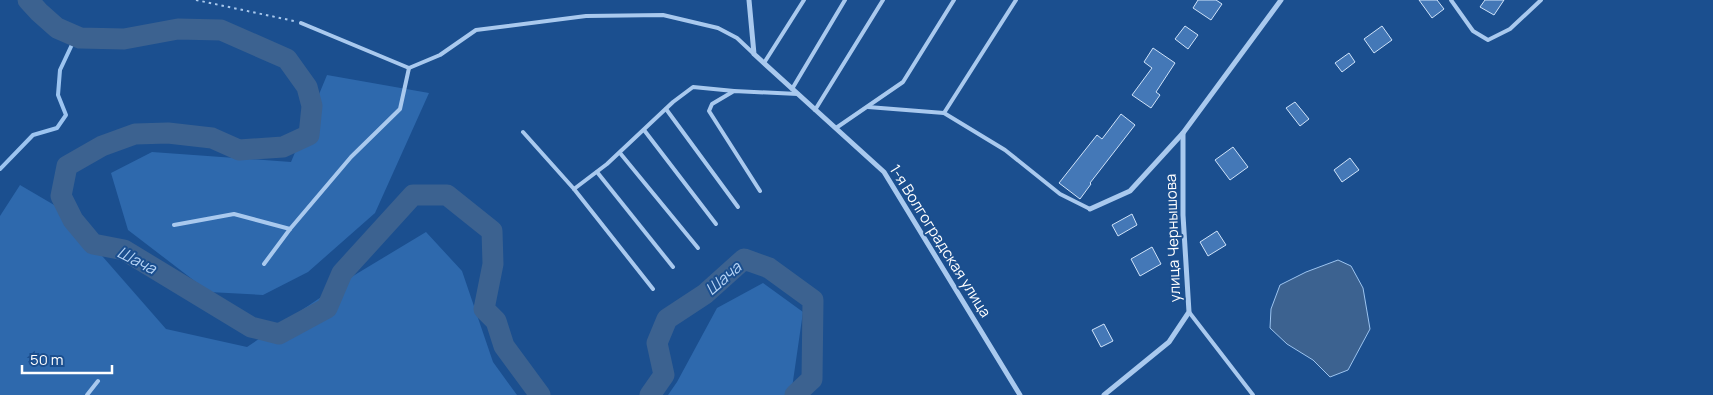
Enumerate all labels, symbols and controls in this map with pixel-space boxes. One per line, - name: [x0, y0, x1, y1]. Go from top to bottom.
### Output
- street label: 1-я Волгоградская улица: [885, 160, 996, 321]
- street label: улица Чернышова: [1160, 174, 1185, 302]
- water label: Шача: [114, 241, 161, 280]
- water label: Шача: [700, 256, 747, 300]
- scale bar: [22, 342, 112, 374]
- text: 50 m: [30, 349, 64, 370]

